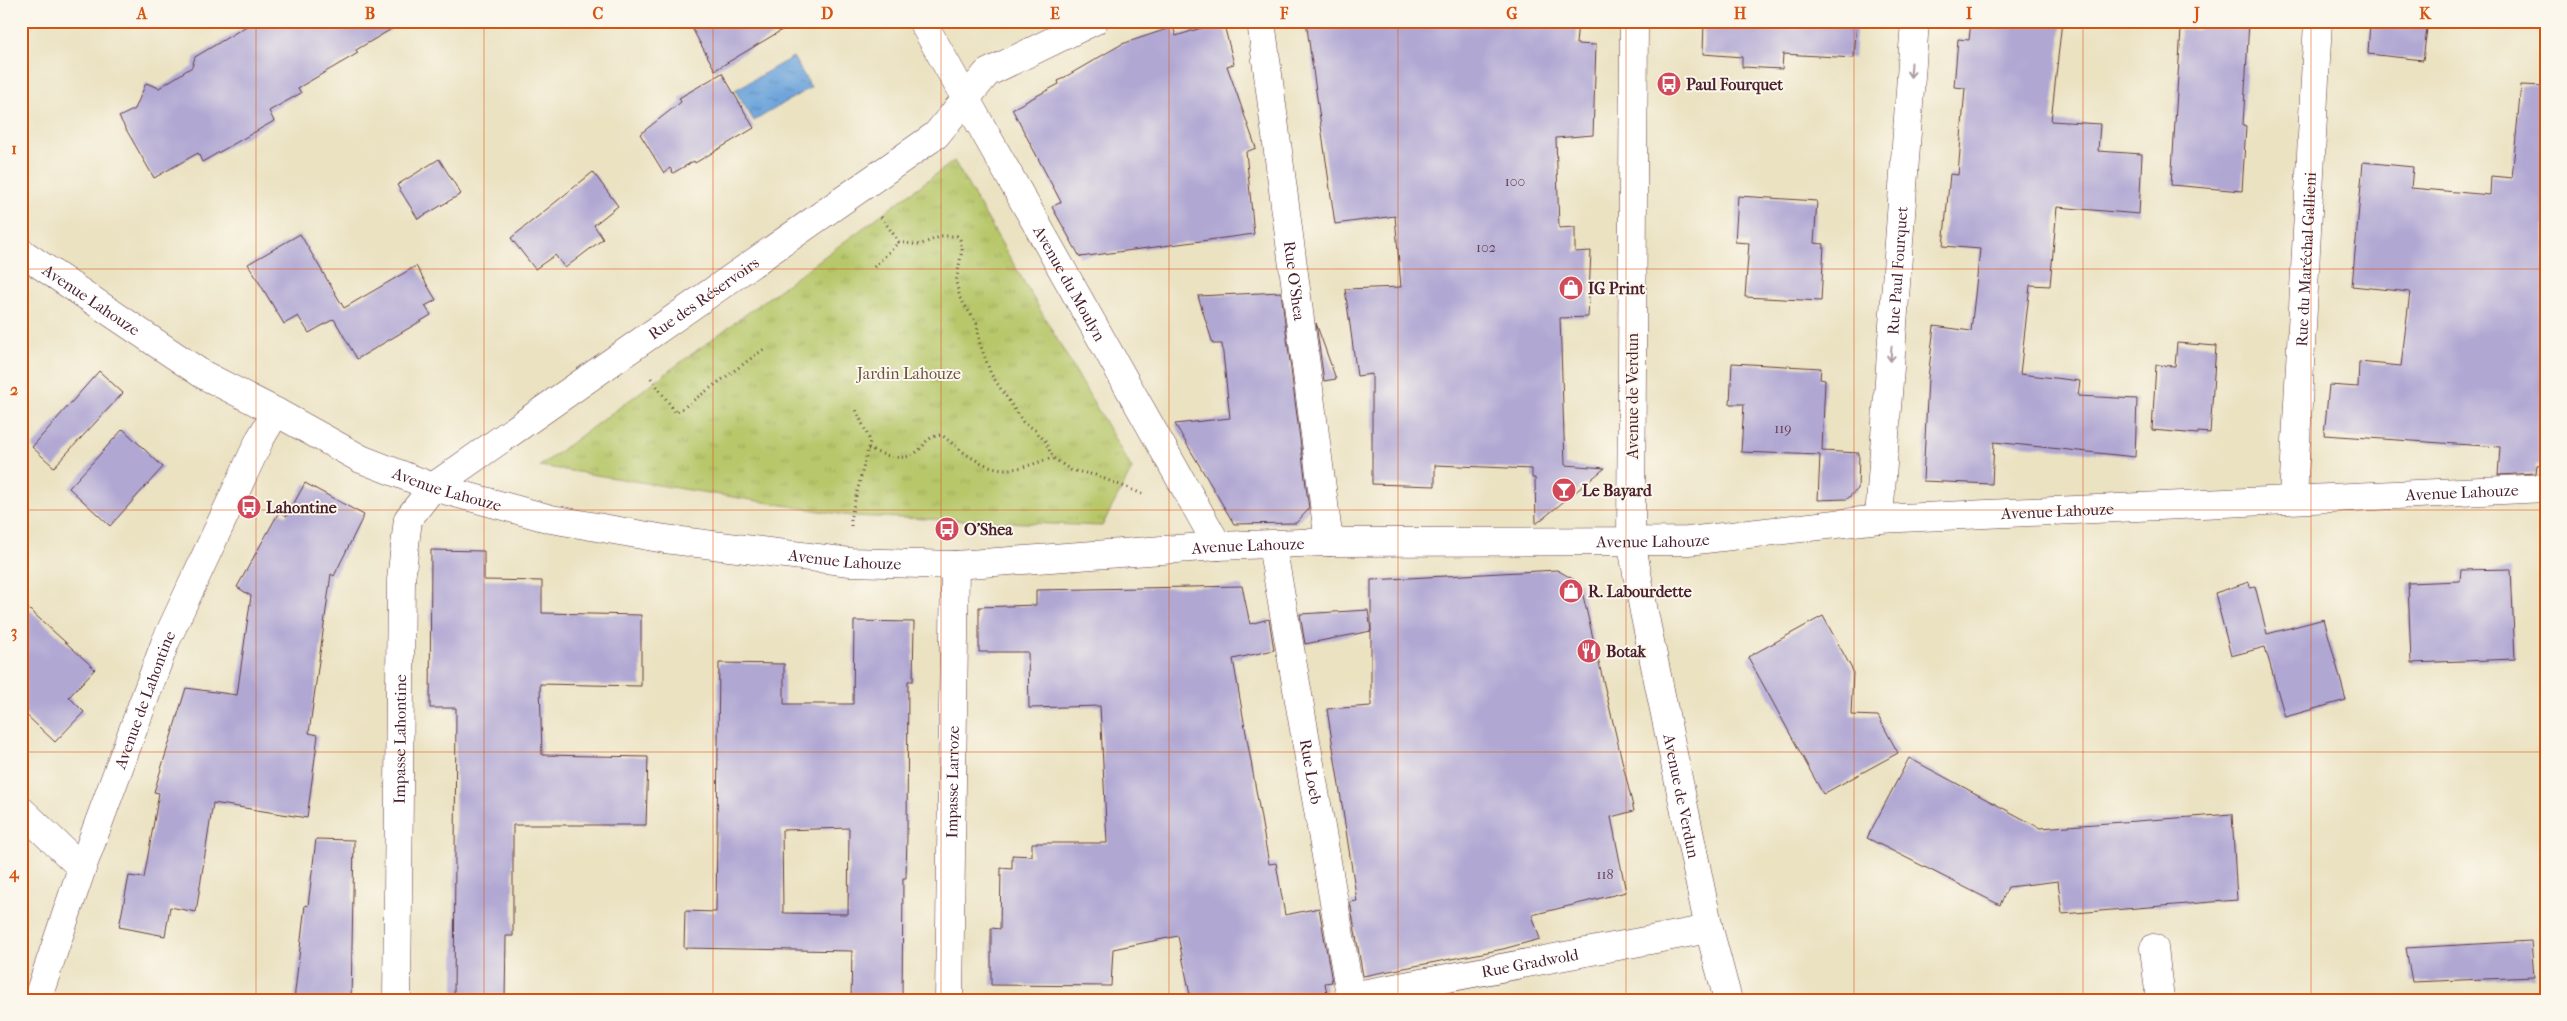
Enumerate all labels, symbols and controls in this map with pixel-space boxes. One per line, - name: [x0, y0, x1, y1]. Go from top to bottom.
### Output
- text: A: [136, 4, 148, 23]
- text: B: [365, 4, 375, 23]
- text: C: [593, 4, 604, 23]
- text: D: [821, 4, 833, 23]
- text: E: [1050, 4, 1060, 23]
- text: F: [1279, 4, 1289, 23]
- text: G: [1506, 4, 1518, 23]
- text: H: [1734, 4, 1747, 23]
- text: I: [1966, 4, 1973, 23]
- text: J: [2192, 4, 2200, 24]
- text: K: [2419, 4, 2432, 23]
- one-way arrow: [1907, 62, 1916, 78]
- bus stop icon: Paul Fourquet: [1656, 71, 1682, 97]
- place label: Paul Fourquet: [1686, 75, 1783, 95]
- text: 1: [11, 139, 17, 158]
- street label: Rue du Maréchal Gallieni: [2292, 171, 2320, 347]
- house number: 100: [1505, 173, 1525, 190]
- street label: Rue Paul Fourquet: [1883, 206, 1912, 336]
- street label: Avenue du Moulyn: [1029, 221, 1110, 345]
- house number: 102: [1476, 239, 1496, 256]
- street label: Rue O'Shea: [1280, 240, 1309, 322]
- street label: Rue des Réservoirs: [645, 253, 763, 344]
- street label: Avenue Lahouze: [38, 260, 144, 339]
- shop icon: IG Print: [1558, 275, 1584, 301]
- place label: IG Print: [1588, 279, 1645, 298]
- street label: Avenue de Verdun: [1623, 332, 1642, 460]
- one-way arrow: [1886, 346, 1895, 362]
- park label: Jardin Lahouze: [855, 364, 961, 383]
- text: 2: [10, 380, 18, 399]
- house number: 119: [1774, 420, 1792, 437]
- street label: Avenue Lahouze: [389, 463, 504, 515]
- bar icon: Le Bayard: [1551, 477, 1577, 503]
- street label: Avenue Lahouze: [2404, 480, 2519, 505]
- place label: Le Bayard: [1582, 481, 1653, 501]
- bus stop icon: Lahontine: [236, 494, 262, 520]
- place label: Lahontine: [266, 498, 337, 517]
- street label: Avenue Lahouze: [2000, 499, 2115, 523]
- bus stop icon: O'Shea: [934, 516, 960, 542]
- place label: O'Shea: [964, 520, 1013, 539]
- street label: Avenue Lahouze: [1595, 530, 1711, 551]
- street label: Avenue Lahouze: [1190, 534, 1305, 558]
- street label: Avenue Lahouze: [786, 545, 902, 573]
- shop icon: R. Labourdette: [1558, 578, 1584, 604]
- place label: R. Labourdette: [1588, 582, 1692, 601]
- text: 3: [11, 622, 17, 642]
- street label: Avenue de Lahontine: [110, 628, 179, 772]
- restaurant icon: Botak: [1576, 638, 1602, 664]
- place label: Botak: [1606, 642, 1647, 661]
- street label: Impasse Lahontine: [390, 674, 410, 804]
- street label: Impasse Larroze: [942, 726, 963, 838]
- street label: Avenue de Verdun: [1659, 731, 1703, 861]
- street label: Rue Loeb: [1296, 738, 1326, 806]
- text: 4: [8, 863, 20, 883]
- house number: 118: [1596, 866, 1614, 883]
- street label: Rue Gradwold: [1480, 945, 1580, 981]

